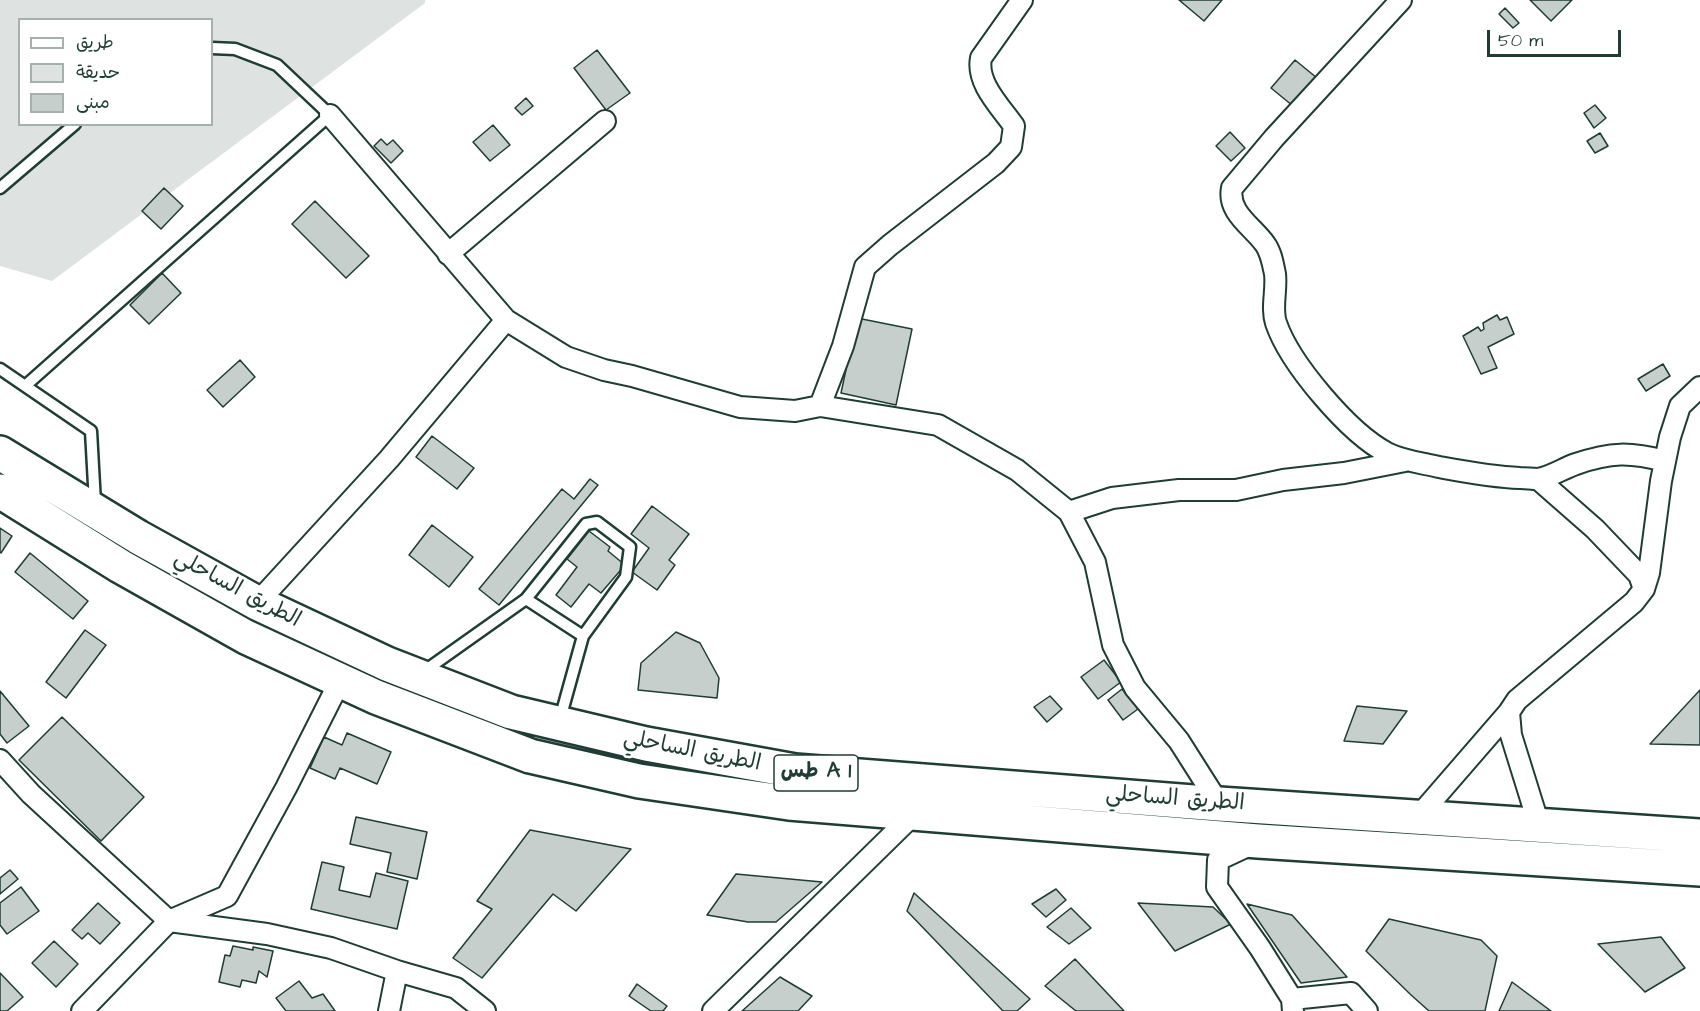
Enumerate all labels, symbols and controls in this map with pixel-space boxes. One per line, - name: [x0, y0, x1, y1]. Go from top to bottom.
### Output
- legend: [18, 18, 213, 126]
- scale bar: [1490, 18, 1624, 56]
- text: 50 m: [1498, 28, 1543, 53]
- text: طريق: [76, 30, 114, 55]
- text: حديقة: [76, 60, 120, 85]
- text: مبنى: [76, 90, 110, 115]
- street label: الطريق الساحلي: [169, 546, 305, 634]
- street label: الطريق الساحلي: [621, 726, 763, 778]
- road number: طس A 1: [774, 755, 858, 791]
- street label: الطريق الساحلي: [1105, 782, 1245, 818]

